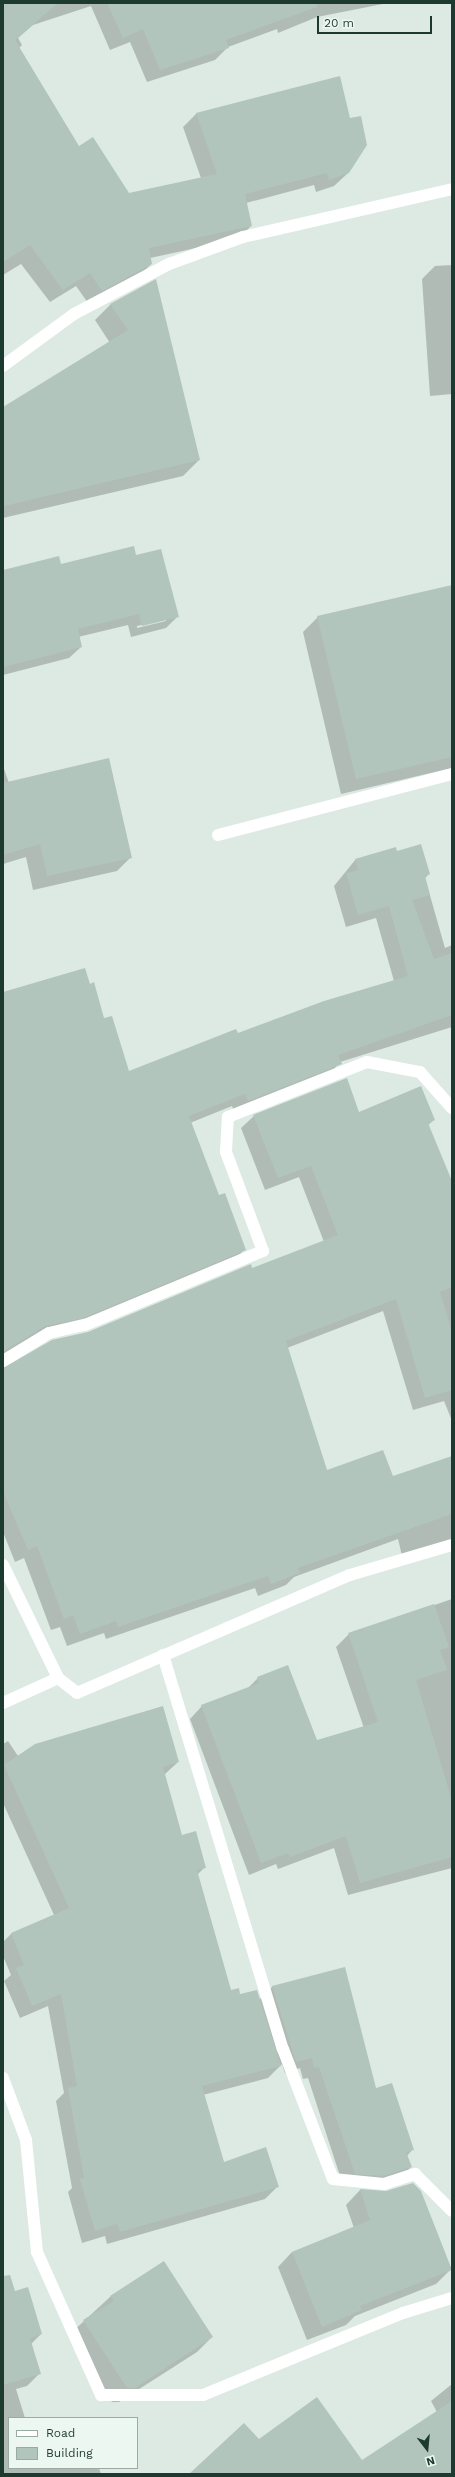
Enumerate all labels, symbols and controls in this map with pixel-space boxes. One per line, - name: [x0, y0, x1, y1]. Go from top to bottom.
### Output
- scale bar: [319, 8, 434, 34]
- text: 20 m: [324, 16, 354, 30]
- legend: [8, 2417, 138, 2469]
- text: Road: [46, 2426, 75, 2440]
- north arrow: [407, 2429, 447, 2469]
- text: Building: [46, 2446, 93, 2460]
- text: N: [425, 2454, 436, 2468]

